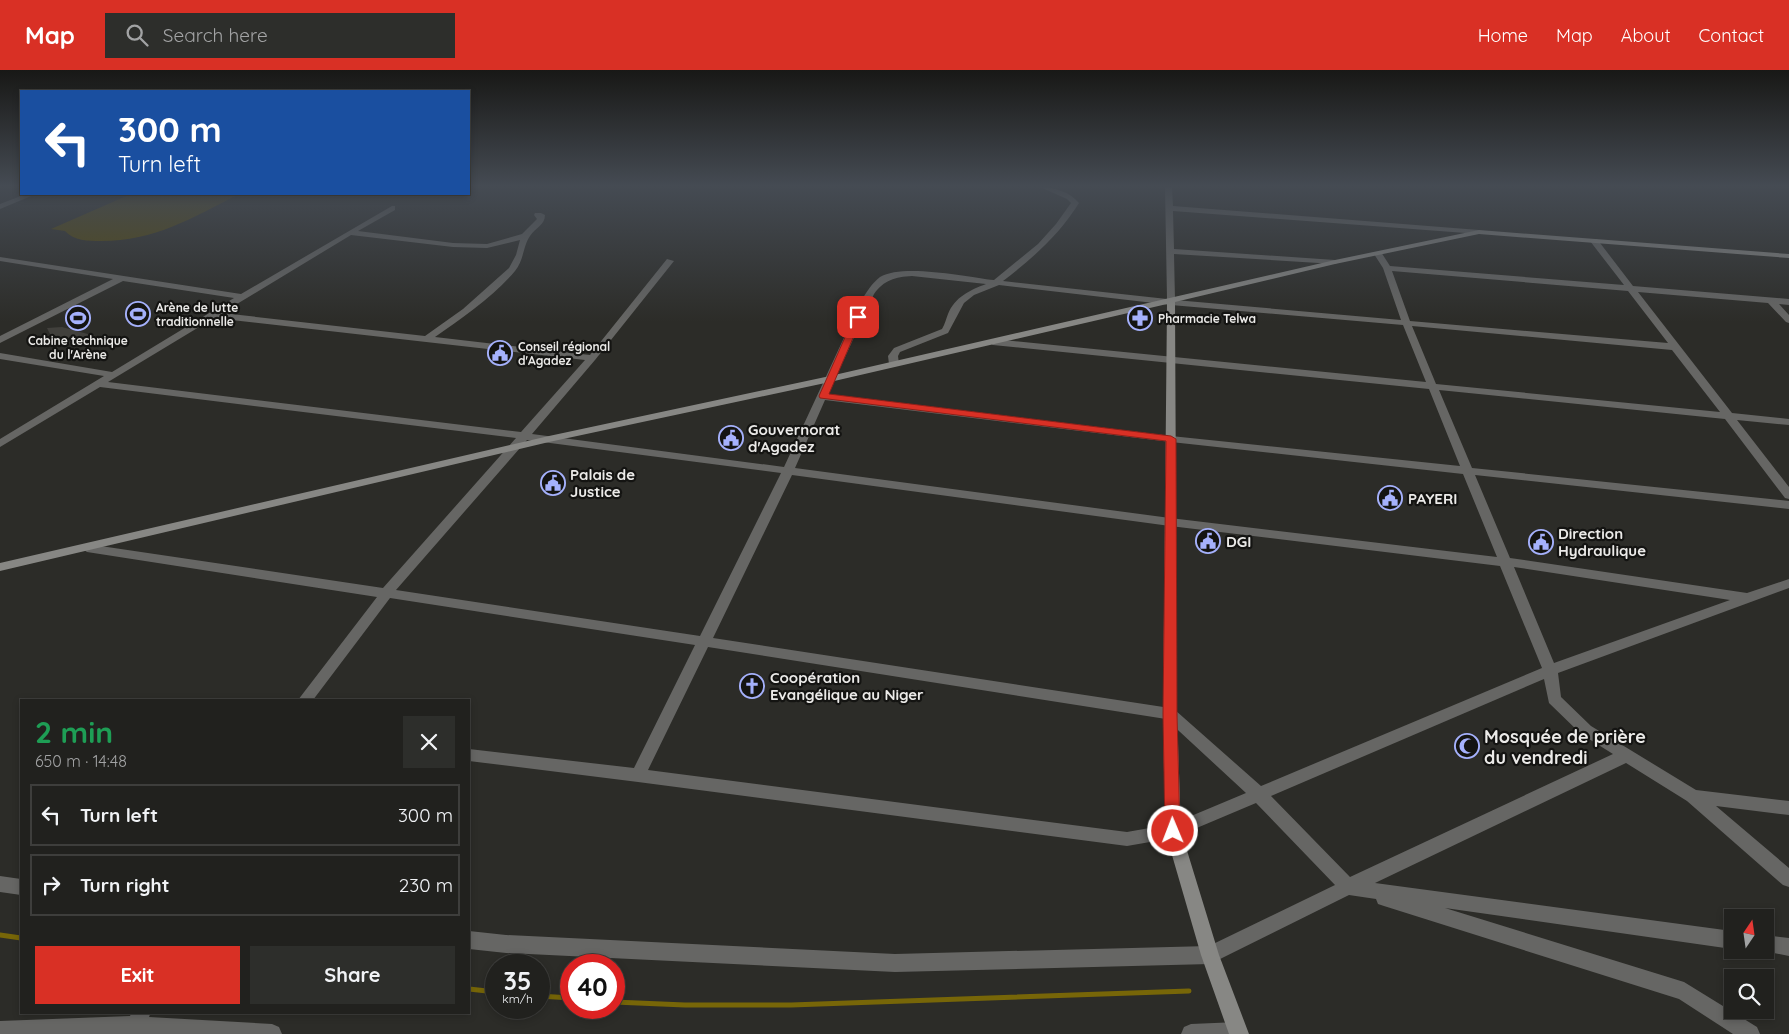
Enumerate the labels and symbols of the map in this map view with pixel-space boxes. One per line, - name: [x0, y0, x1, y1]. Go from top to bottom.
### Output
- pin: [837, 296, 879, 338]
- place label: Arène de lutte traditionnelle: [156, 300, 238, 329]
- sports icon: Arène de lutte traditionnelle: [125, 301, 151, 327]
- sports icon: Cabine technique du l'Arène: [65, 305, 91, 331]
- pharmacy icon: Pharmacie Telwa: [1127, 305, 1153, 331]
- place label: Pharmacie Telwa: [1158, 311, 1256, 326]
- place label: Cabine technique du l'Arène: [28, 333, 128, 362]
- place label: Conseil régional d'Agadez: [518, 339, 610, 368]
- public building icon: Conseil régional d'Agadez: [487, 340, 513, 366]
- place label: Gouvernorat d'Agadez: [748, 420, 841, 456]
- public building icon: Gouvernorat d'Agadez: [718, 425, 744, 451]
- place label: Palais de Justice: [570, 465, 635, 501]
- public building icon: Palais de Justice: [540, 470, 566, 496]
- public building icon: PAYERI: [1377, 485, 1403, 511]
- place label: PAYERI: [1408, 489, 1457, 508]
- place label: Direction Hydraulique: [1558, 524, 1646, 560]
- public building icon: DGI: [1195, 528, 1221, 554]
- public building icon: Direction Hydraulique: [1528, 529, 1554, 555]
- place label: DGI: [1226, 532, 1251, 551]
- place label: Coopération Evangélique au Niger: [770, 668, 924, 704]
- church icon: Coopération Evangélique au Niger: [739, 673, 765, 699]
- place label: Mosquée de prière du vendredi: [1484, 725, 1646, 769]
- mosque icon: Mosquée de prière du vendredi: [1454, 733, 1480, 759]
- position arrow: [1146, 804, 1198, 856]
- north arrow: [1724, 909, 1774, 959]
- speed limit sign: 40: [560, 954, 625, 1019]

